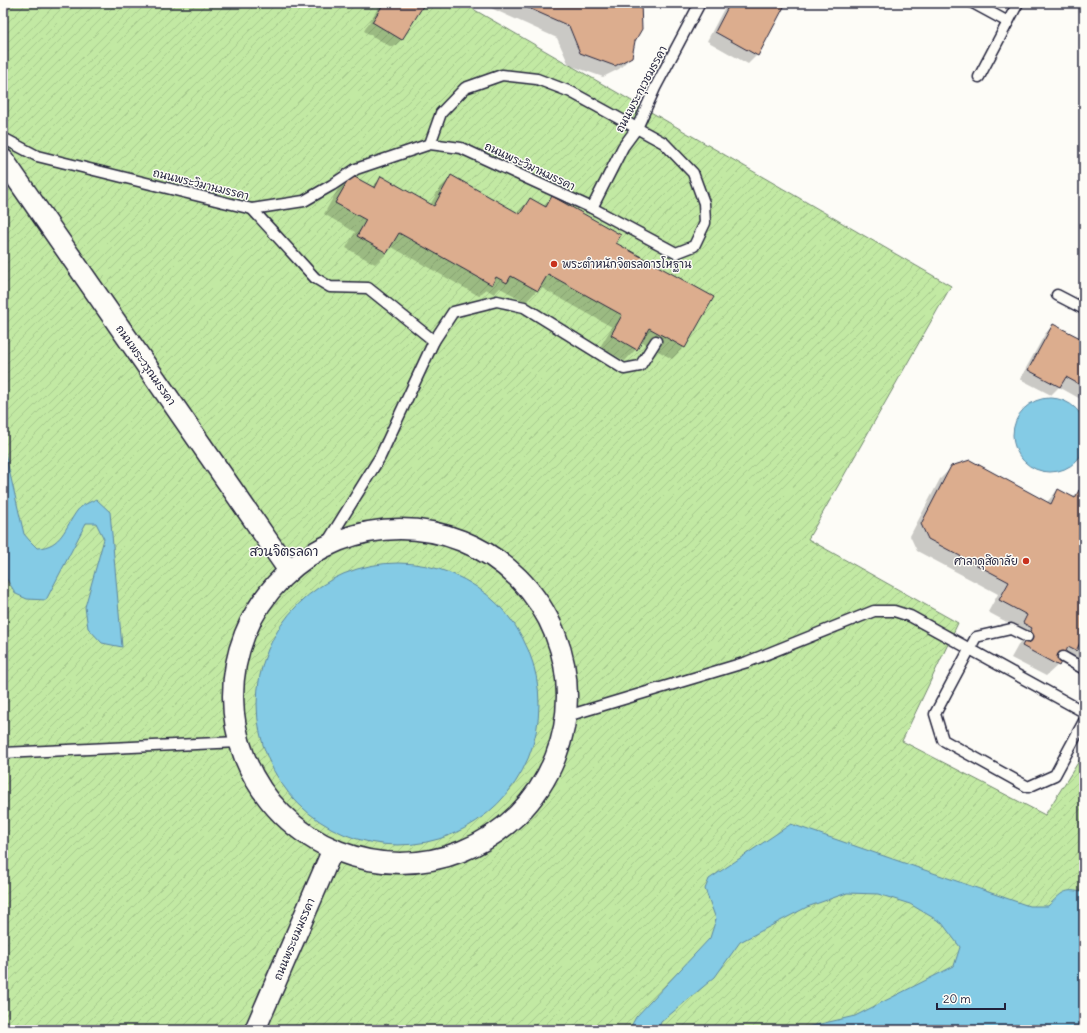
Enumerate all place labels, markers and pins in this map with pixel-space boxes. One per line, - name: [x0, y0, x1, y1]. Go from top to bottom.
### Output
- place label: พระตำหนักจิตรลดารโหฐาน: [562, 256, 692, 272]
- marker: พระตำหนักจิตรลดารโหฐาน: [549, 259, 559, 269]
- place label: ศาลาดุสิดาลัย: [954, 554, 1018, 570]
- marker: ศาลาดุสิดาลัย: [1021, 556, 1031, 566]

